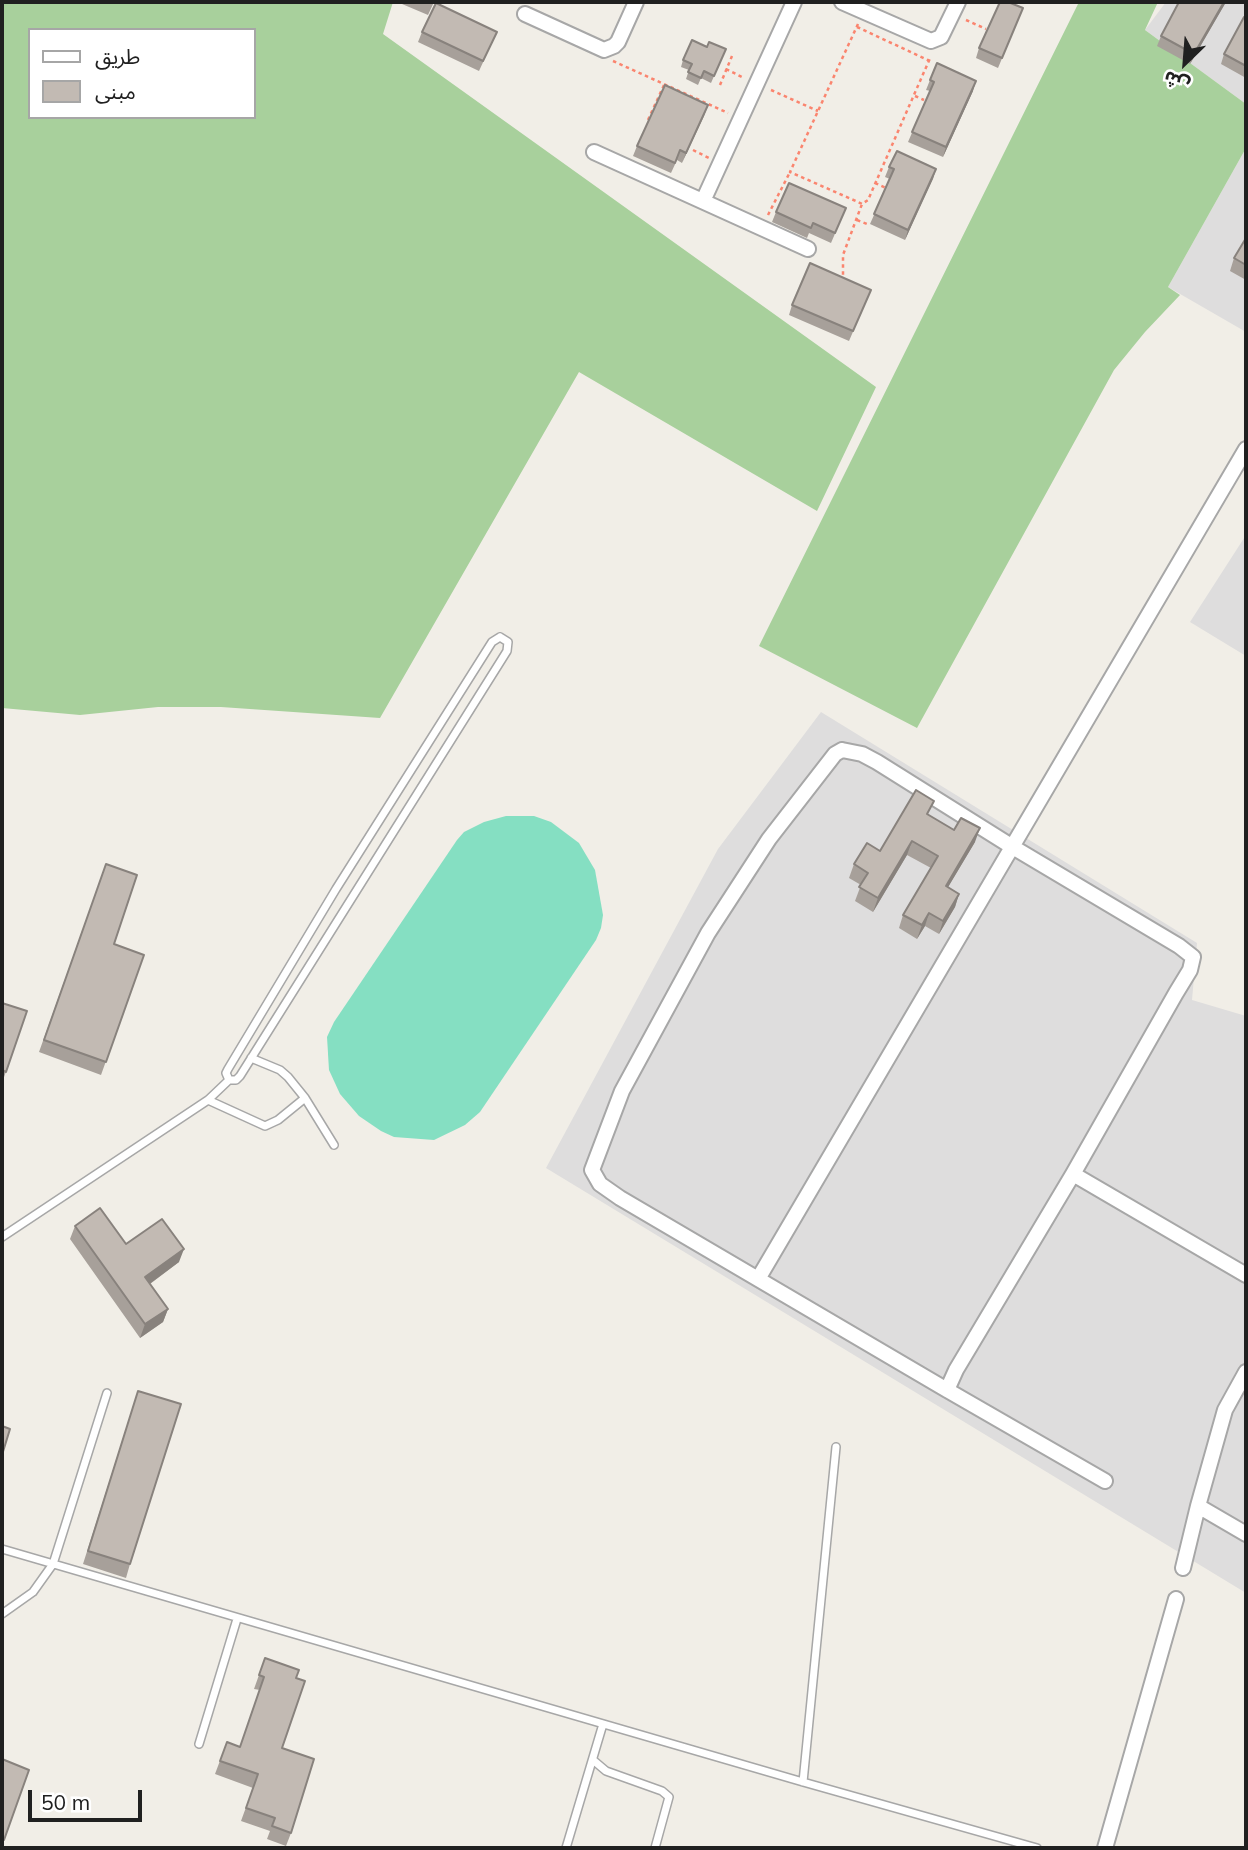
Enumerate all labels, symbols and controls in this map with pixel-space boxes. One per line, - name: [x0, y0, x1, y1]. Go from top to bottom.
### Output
- legend: [28, 28, 256, 119]
- north arrow: [1150, 28, 1220, 98]
- text: طريق: [95, 43, 140, 69]
- text: ش: [1159, 66, 1193, 98]
- text: مبنى: [95, 78, 136, 104]
- scale bar: [32, 1776, 145, 1820]
- text: 50 m: [41, 1789, 90, 1815]

